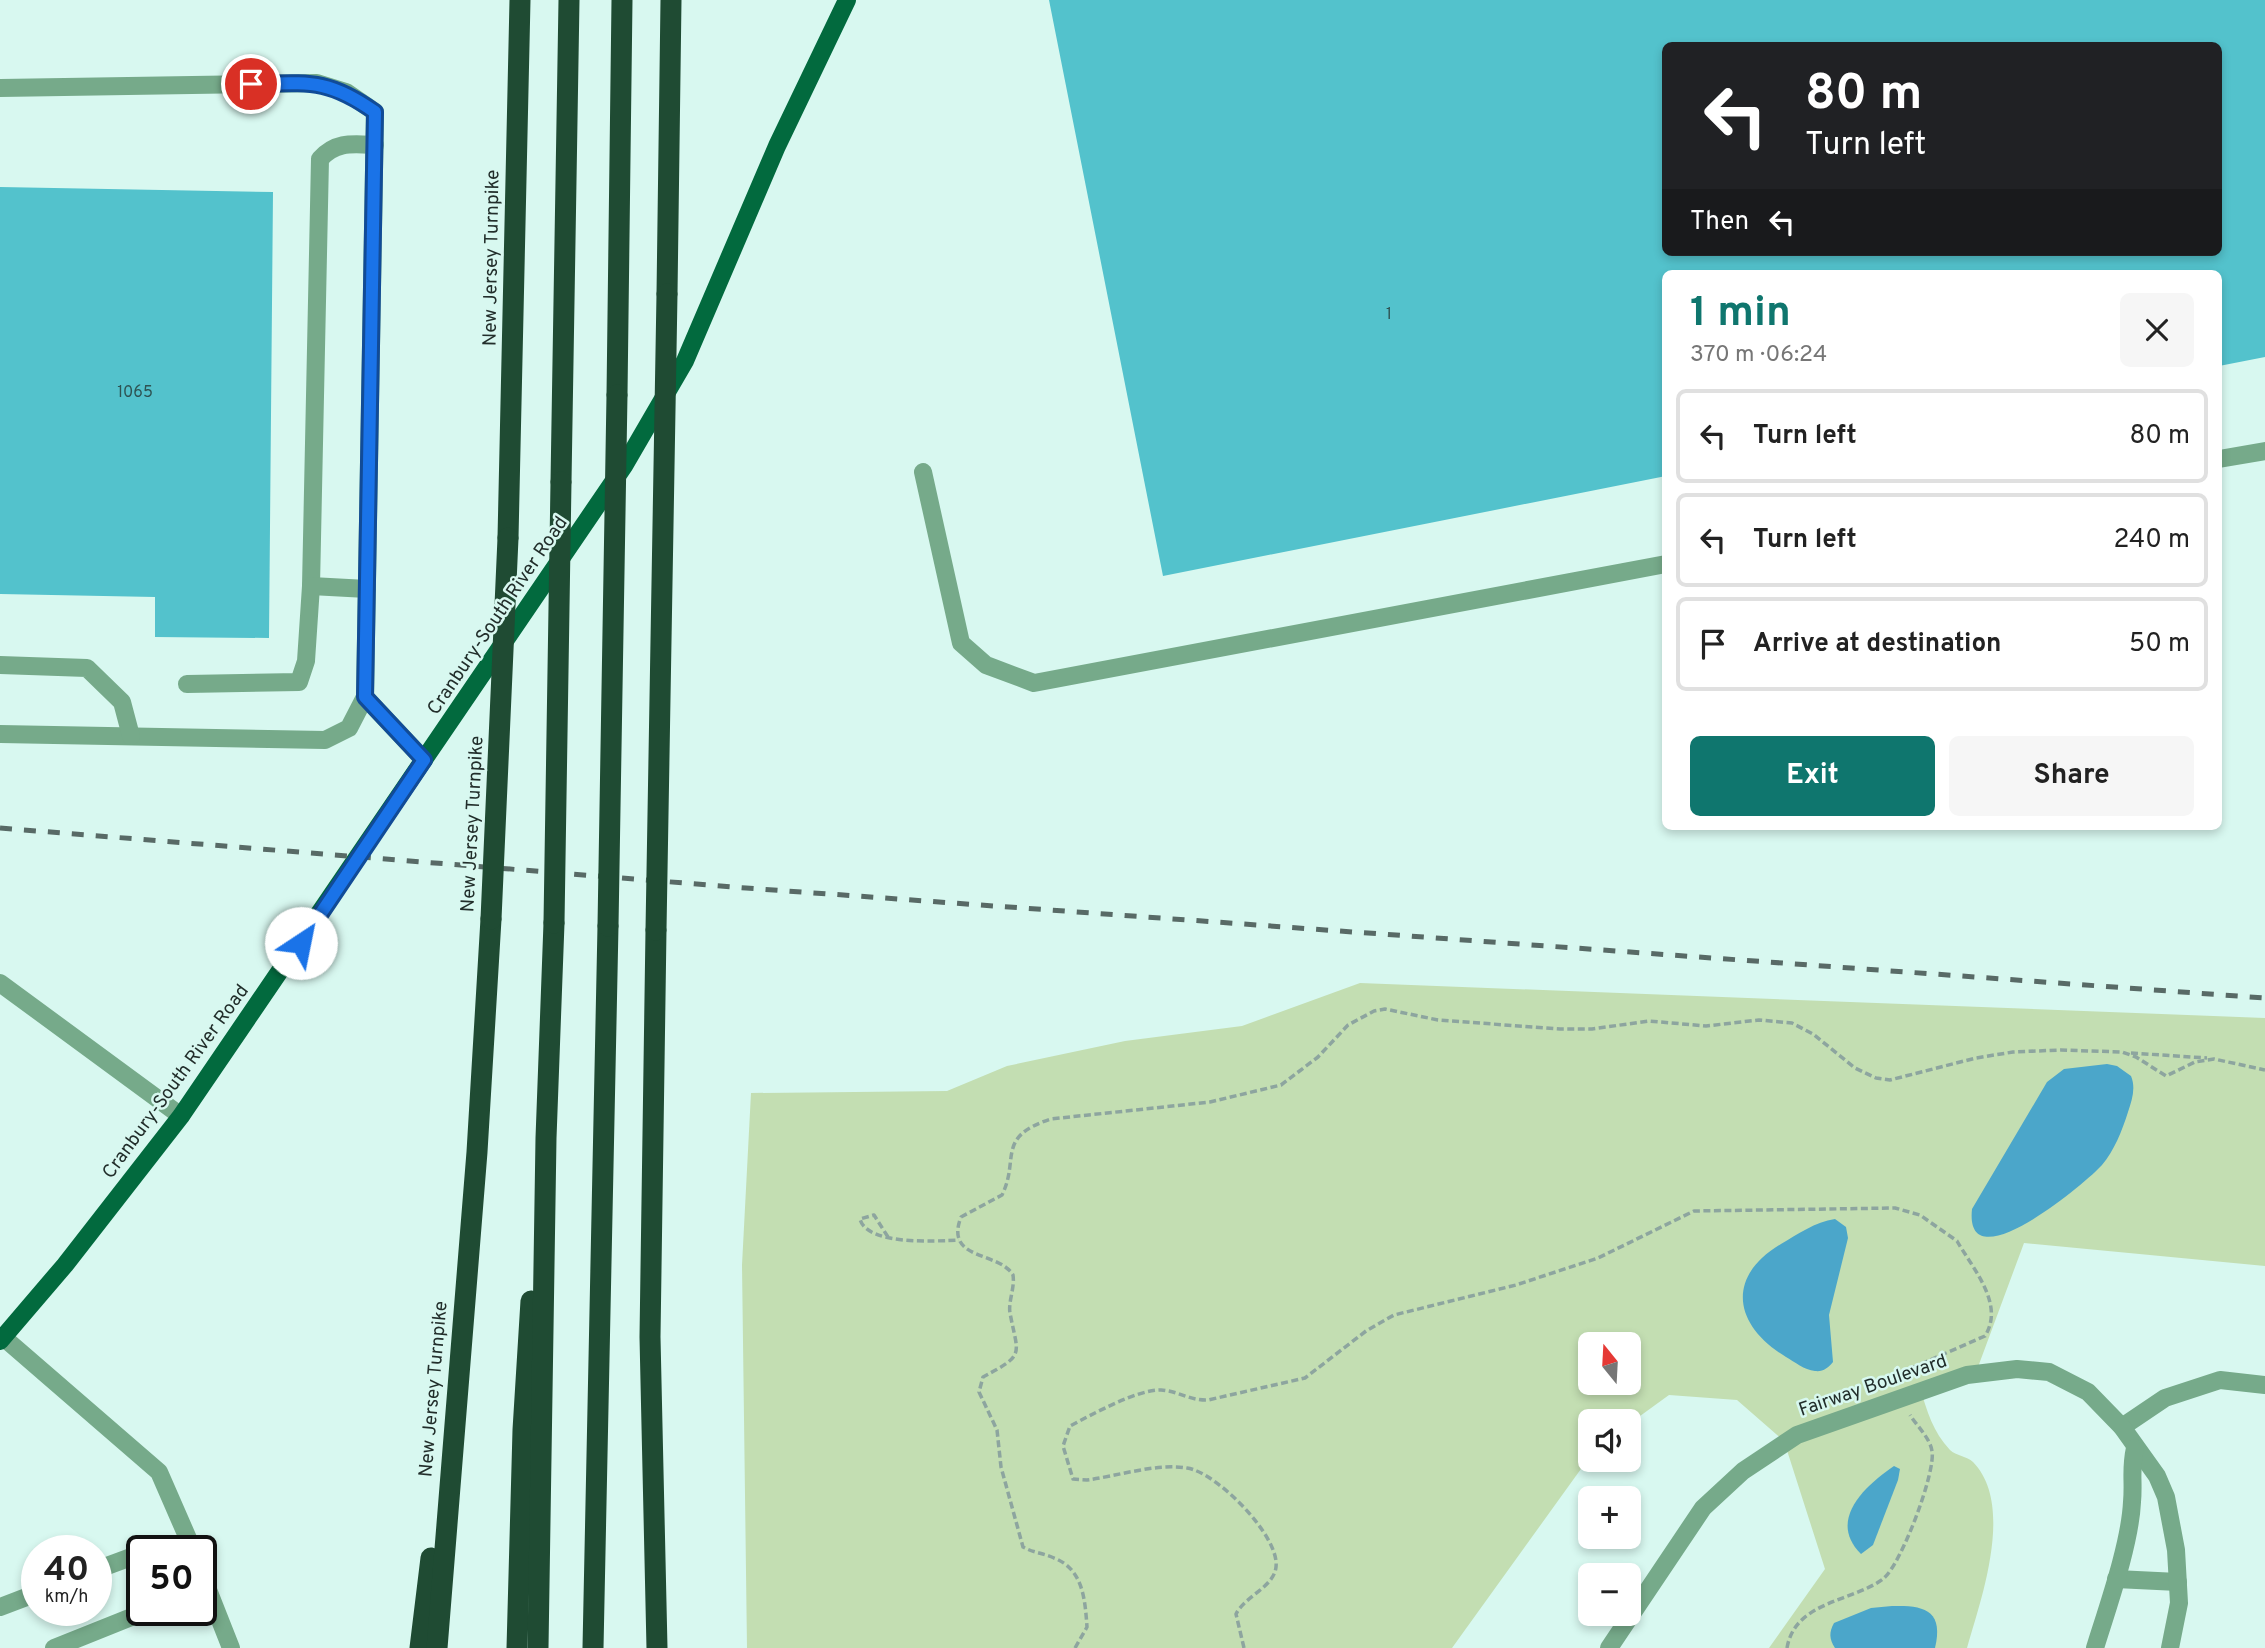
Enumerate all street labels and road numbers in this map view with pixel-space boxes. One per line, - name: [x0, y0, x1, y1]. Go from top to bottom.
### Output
- street label: New Jersey Turnpike: [478, 170, 506, 346]
- street label: Cranbury-South River Road: [423, 512, 573, 720]
- street label: New Jersey Turnpike: [456, 735, 490, 913]
- street label: Cranbury-South River Road: [97, 980, 255, 1184]
- street label: New Jersey Turnpike: [414, 1300, 454, 1478]
- street label: Fairway Boulevard: [1796, 1349, 1950, 1423]

